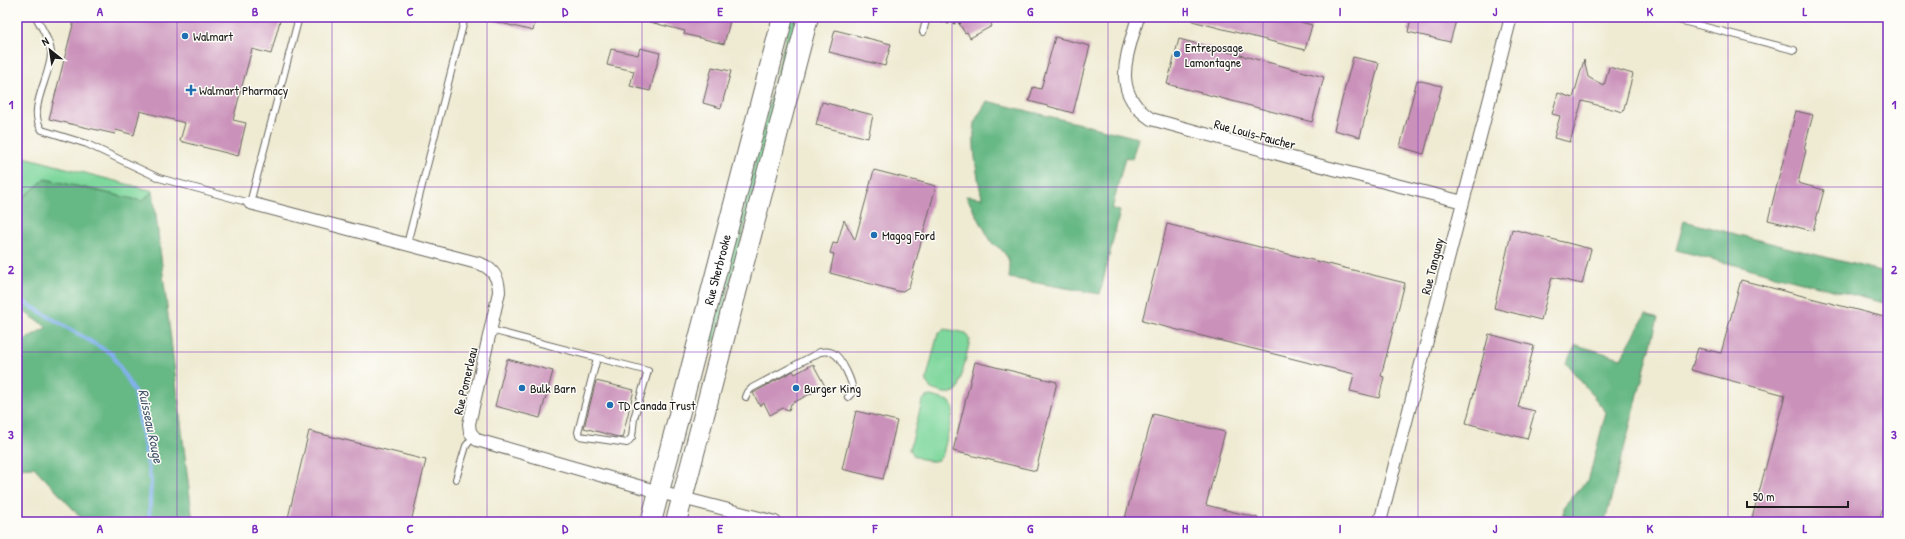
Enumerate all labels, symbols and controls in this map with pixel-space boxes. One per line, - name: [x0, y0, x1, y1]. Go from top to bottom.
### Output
- text: A: [97, 2, 104, 20]
- text: B: [252, 2, 259, 20]
- text: C: [406, 2, 414, 20]
- text: D: [562, 2, 569, 20]
- text: E: [717, 2, 723, 20]
- text: F: [872, 2, 879, 20]
- text: G: [1027, 2, 1034, 20]
- text: H: [1182, 2, 1188, 20]
- text: I: [1338, 2, 1342, 20]
- text: J: [1493, 2, 1498, 20]
- text: K: [1647, 2, 1654, 20]
- text: L: [1803, 2, 1808, 20]
- place label: Walmart: [193, 27, 234, 45]
- north arrow: [30, 30, 70, 70]
- marker: Walmart: [180, 31, 190, 41]
- text: N: [39, 34, 51, 49]
- place label: Entreposage Lamontagne: [1185, 38, 1243, 71]
- marker: Entreposage Lamontagne: [1172, 49, 1182, 59]
- place label: Walmart Pharmacy: [199, 81, 289, 99]
- marker: Walmart Pharmacy: [186, 85, 196, 95]
- text: 1: [9, 95, 14, 113]
- text: 1: [1892, 95, 1897, 113]
- street label: Rue Louis-Faucher: [1212, 114, 1298, 154]
- place label: Magog Ford: [882, 226, 935, 244]
- marker: Magog Ford: [869, 230, 879, 240]
- street label: Rue Sherbrooke: [699, 232, 735, 307]
- street label: Rue Tanguay: [1416, 235, 1448, 296]
- text: 2: [8, 260, 15, 278]
- text: 2: [1891, 260, 1898, 278]
- street label: Rue Pomerleau: [449, 345, 481, 417]
- place label: Bulk Barn: [530, 379, 576, 397]
- place label: Burger King: [804, 379, 861, 397]
- marker: Bulk Barn: [517, 383, 527, 393]
- marker: Burger King: [791, 383, 801, 393]
- water label: Ruisseau Rouge: [133, 387, 169, 466]
- place label: TD Canada Trust: [618, 396, 696, 414]
- marker: TD Canada Trust: [605, 400, 615, 410]
- text: 3: [8, 425, 14, 443]
- text: 3: [1891, 425, 1897, 443]
- scale bar: [1747, 483, 1848, 509]
- text: 50 m: [1753, 488, 1774, 505]
- text: A: [97, 519, 104, 537]
- text: B: [252, 519, 259, 537]
- text: C: [406, 519, 414, 537]
- text: D: [562, 519, 569, 537]
- text: E: [717, 519, 723, 537]
- text: F: [872, 519, 879, 537]
- text: G: [1027, 519, 1034, 537]
- text: H: [1182, 519, 1188, 537]
- text: I: [1338, 519, 1342, 537]
- text: J: [1493, 519, 1498, 537]
- text: K: [1647, 519, 1654, 537]
- text: L: [1803, 519, 1808, 537]

